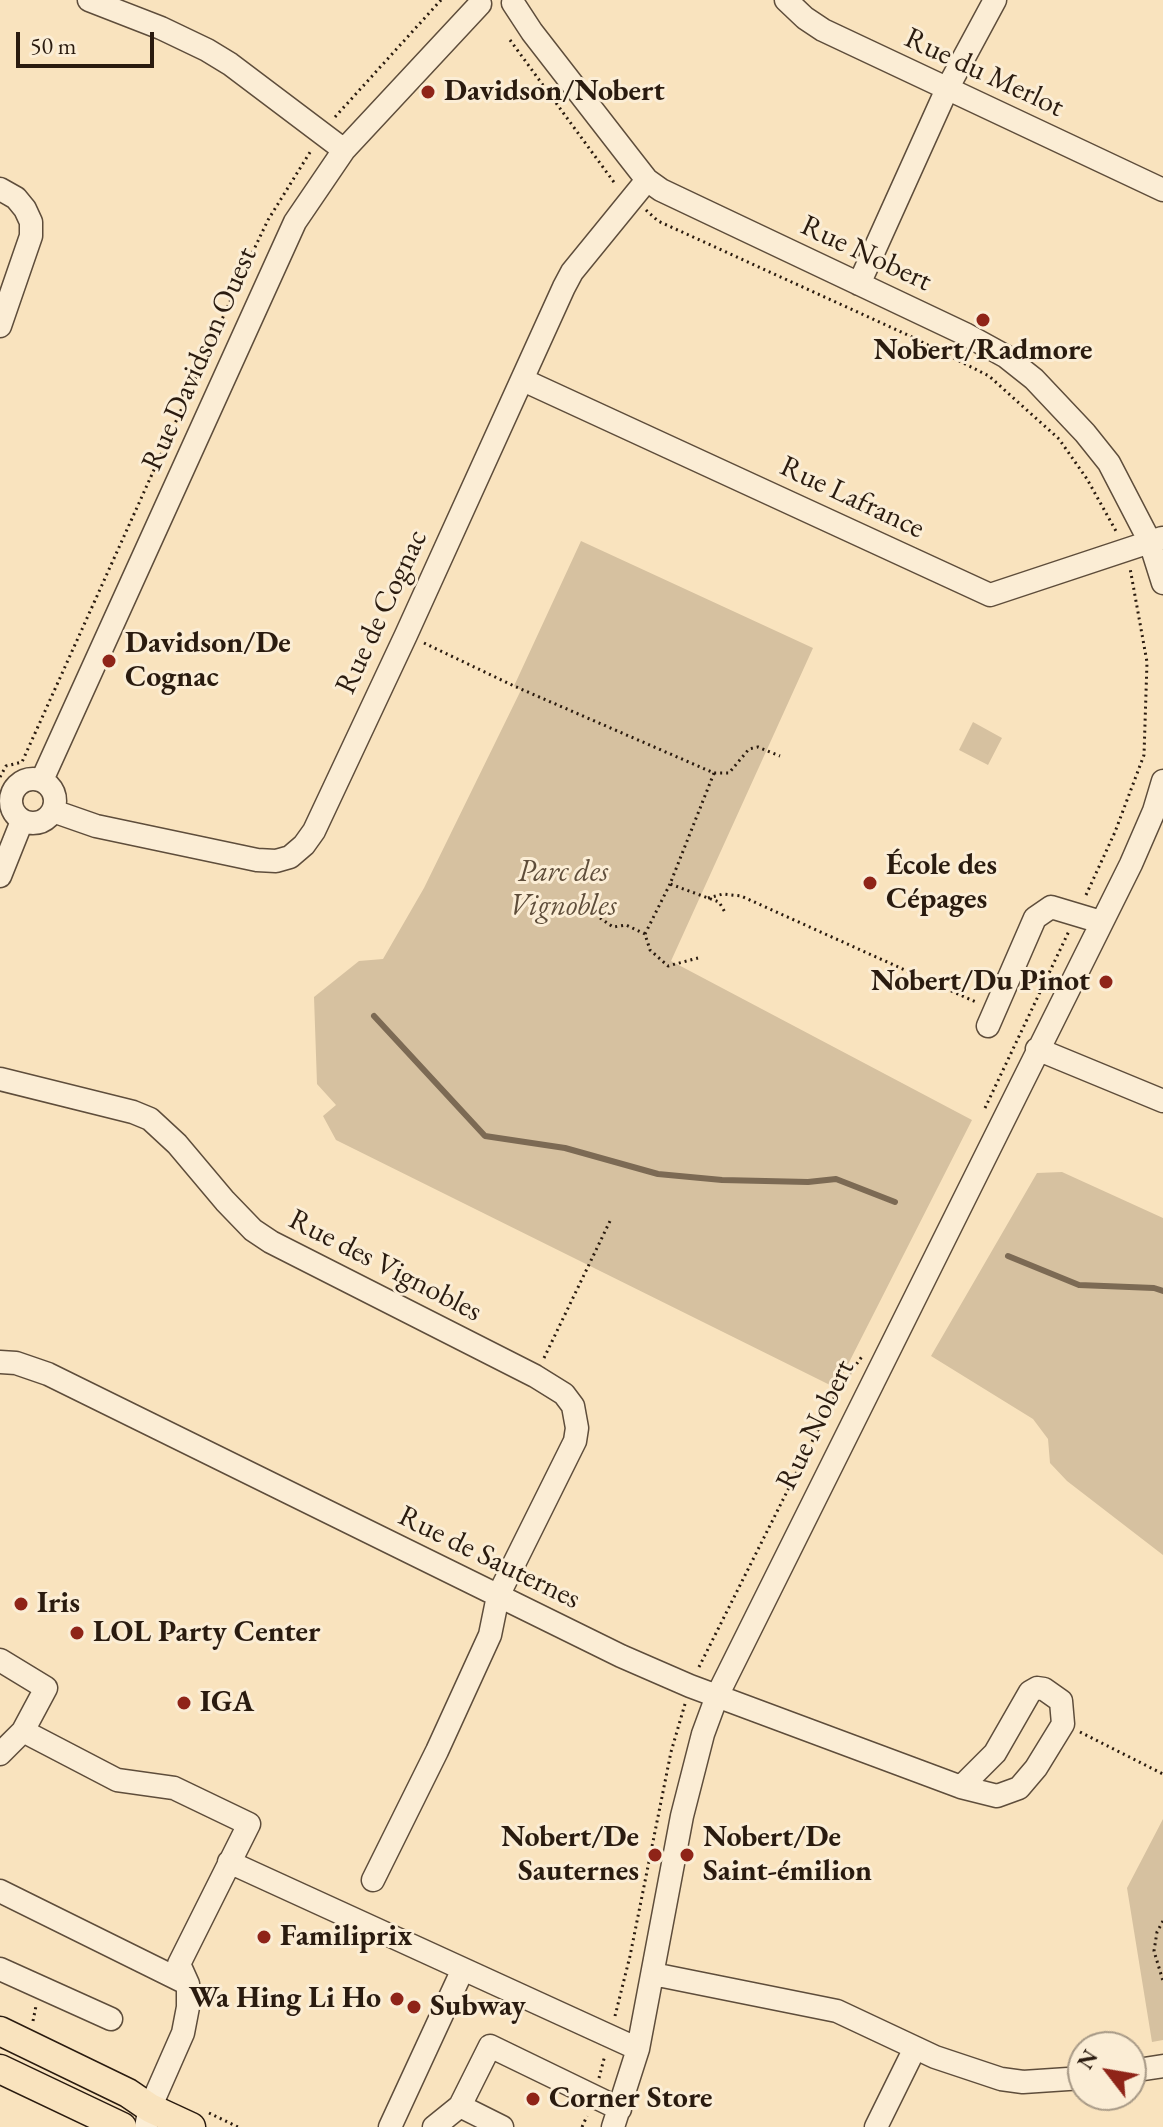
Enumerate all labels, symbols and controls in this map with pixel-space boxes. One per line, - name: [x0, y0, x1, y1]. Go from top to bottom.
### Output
- scale bar: [20, 16, 158, 66]
- street label: Rue du Merlot: [899, 20, 1069, 126]
- text: 50 m: [30, 30, 77, 61]
- place label: Davidson/Nobert: [444, 74, 665, 110]
- marker: Davidson/Nobert: [419, 83, 437, 101]
- street label: Rue Nobert: [795, 208, 937, 300]
- street label: Rue Davidson Ouest: [135, 242, 265, 476]
- marker: Nobert/Radmore: [974, 311, 992, 329]
- place label: Nobert/Radmore: [874, 333, 1092, 369]
- street label: Rue Lafrance: [774, 449, 930, 547]
- street label: Rue de Cognac: [328, 524, 436, 700]
- place label: Davidson/De Cognac: [125, 626, 291, 696]
- marker: Davidson/De Cognac: [100, 652, 118, 670]
- place label: École des Cépages: [886, 848, 997, 918]
- park label: Parc des Vignobles: [509, 855, 617, 926]
- marker: École des Cépages: [861, 874, 879, 892]
- place label: Nobert/Du Pinot: [871, 964, 1090, 1000]
- marker: Nobert/Du Pinot: [1097, 973, 1115, 991]
- street label: Rue des Vignobles: [283, 1202, 487, 1330]
- street label: Rue Nobert: [769, 1354, 863, 1496]
- street label: Rue de Sauternes: [392, 1498, 586, 1618]
- place label: Iris: [37, 1586, 80, 1622]
- marker: Iris: [12, 1595, 30, 1613]
- place label: LOL Party Center: [93, 1615, 320, 1651]
- marker: LOL Party Center: [68, 1624, 86, 1642]
- place label: IGA: [200, 1685, 254, 1721]
- marker: IGA: [175, 1694, 193, 1712]
- place label: Nobert/De Sauternes: [501, 1820, 639, 1890]
- place label: Nobert/De Saint-émilion: [703, 1820, 872, 1890]
- marker: Nobert/De Sauternes: [646, 1846, 664, 1864]
- marker: Nobert/De Saint-émilion: [678, 1846, 696, 1864]
- place label: Familiprix: [280, 1919, 412, 1955]
- marker: Familiprix: [255, 1928, 273, 1946]
- place label: Wa Hing Li Ho: [189, 1981, 381, 2017]
- place label: Subway: [430, 1989, 526, 2025]
- marker: Wa Hing Li Ho: [388, 1990, 406, 2008]
- marker: Subway: [405, 1998, 423, 2016]
- north arrow: [1067, 2031, 1147, 2111]
- text: N: [1071, 2044, 1105, 2075]
- place label: Corner Store: [549, 2081, 713, 2117]
- marker: Corner Store: [524, 2090, 542, 2108]

